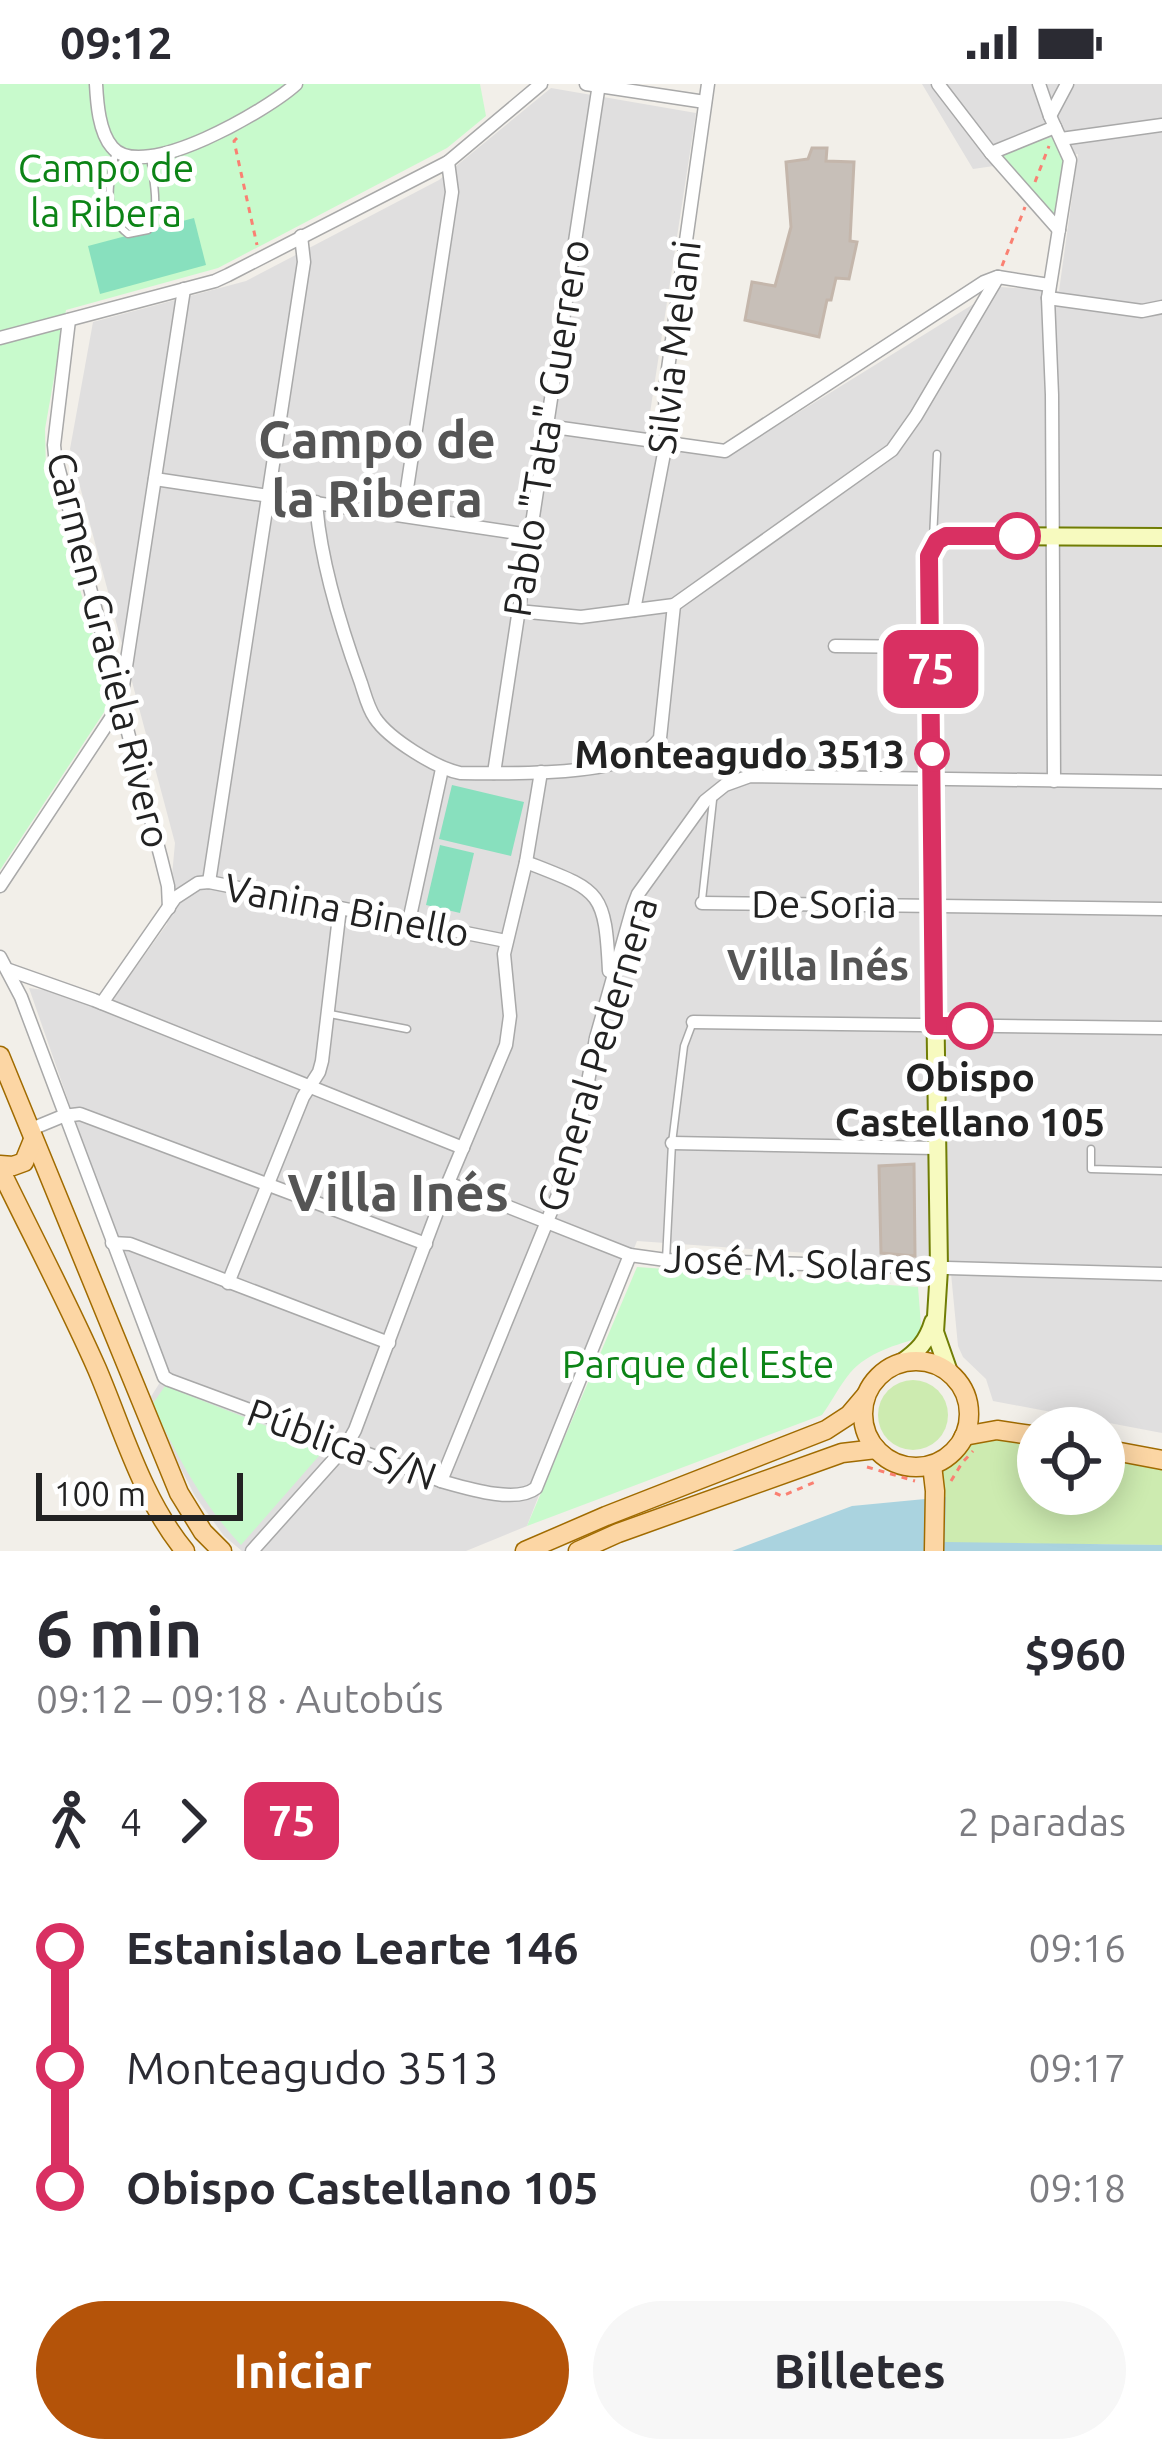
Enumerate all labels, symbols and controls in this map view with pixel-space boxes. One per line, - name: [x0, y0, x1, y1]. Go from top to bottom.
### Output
- text: 09:12: [60, 17, 173, 68]
- park label: Campo de la Ribera: [18, 146, 194, 234]
- street label: Pablo "Tata" Guerrero: [494, 236, 597, 619]
- street label: Silvia Melani: [639, 238, 708, 456]
- district label: Campo de la Ribera: [258, 410, 496, 527]
- street label: Carmen Graciela Rivero: [40, 448, 179, 852]
- unlabelled marker: [995, 514, 1039, 558]
- line badge: 75: [877, 630, 985, 708]
- text: 75: [907, 645, 955, 692]
- place label: Monteagudo 3513: [574, 732, 905, 775]
- marker: Monteagudo 3513: [916, 738, 948, 770]
- street label: Vanina Binello: [221, 865, 473, 954]
- street label: De Soria: [751, 882, 897, 925]
- street label: General Pedernera: [528, 891, 665, 1216]
- district label: Villa Inés: [727, 941, 909, 988]
- marker: Obispo Castellano 105: [948, 1004, 992, 1048]
- place label: Obispo Castellano 105: [835, 1055, 1105, 1143]
- district label: Villa Inés: [287, 1163, 509, 1221]
- street label: José M. Solares: [663, 1236, 933, 1289]
- park label: Parque del Este: [562, 1342, 834, 1385]
- street label: Pública S/N: [242, 1390, 442, 1498]
- map controls: [1017, 1407, 1125, 1515]
- button: locate: [1017, 1407, 1125, 1515]
- scale bar: [36, 1467, 243, 1520]
- text: 100 m: [54, 1475, 146, 1512]
- text: 6 min: [36, 1595, 203, 1669]
- text: $960: [1024, 1628, 1126, 1679]
- text: 09:12 – 09:18 · Autobús: [36, 1677, 444, 1720]
- icon: walk: [36, 1788, 102, 1854]
- icon: forward: [160, 1788, 226, 1854]
- text: 75: [268, 1797, 315, 1844]
- text: 4: [120, 1800, 142, 1843]
- text: 2 paradas: [958, 1800, 1126, 1843]
- text: Estanislao Learte 146: [126, 1922, 579, 1973]
- text: 09:16: [1028, 1926, 1126, 1969]
- text: Monteagudo 3513: [126, 2042, 499, 2093]
- text: 09:17: [1028, 2046, 1126, 2089]
- text: Obispo Castellano 105: [126, 2162, 599, 2213]
- text: 09:18: [1028, 2166, 1126, 2209]
- button: Iniciar: [36, 2301, 569, 2439]
- button: Billetes: [593, 2301, 1126, 2439]

